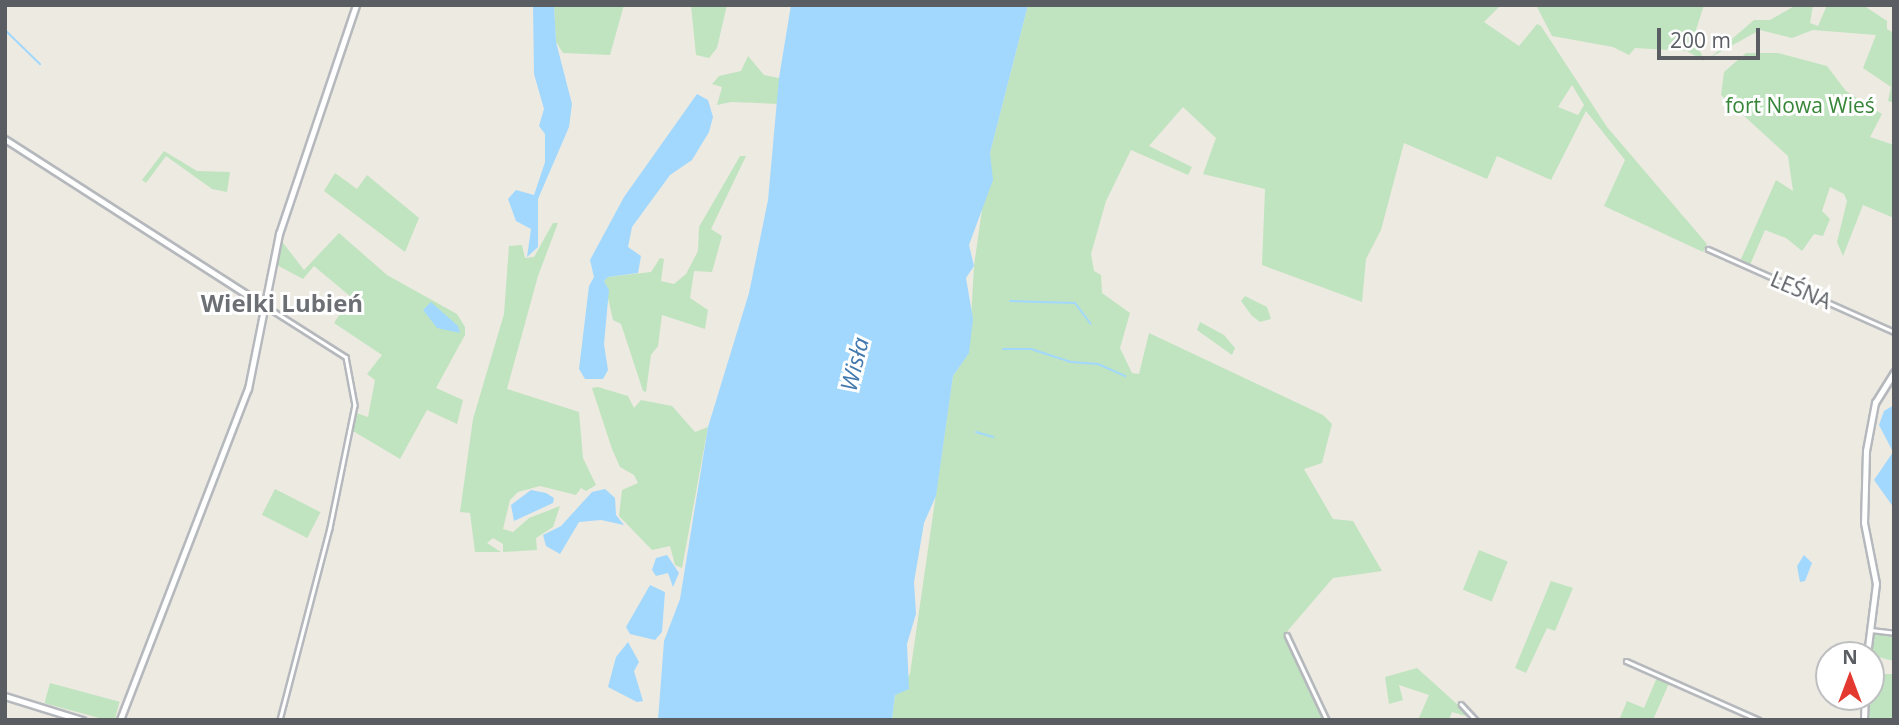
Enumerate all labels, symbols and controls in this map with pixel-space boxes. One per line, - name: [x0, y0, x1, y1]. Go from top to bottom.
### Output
- scale bar: [1661, 14, 1764, 58]
- text: 200 m: [1670, 26, 1731, 54]
- park label: fort Nowa Wieś: [1725, 92, 1875, 118]
- street label: LEŚNA: [1767, 266, 1835, 314]
- district label: Wielki Lubień: [201, 289, 363, 317]
- water label: Wisła: [834, 334, 874, 394]
- north arrow: [1815, 641, 1885, 711]
- text: N: [1842, 644, 1858, 670]

